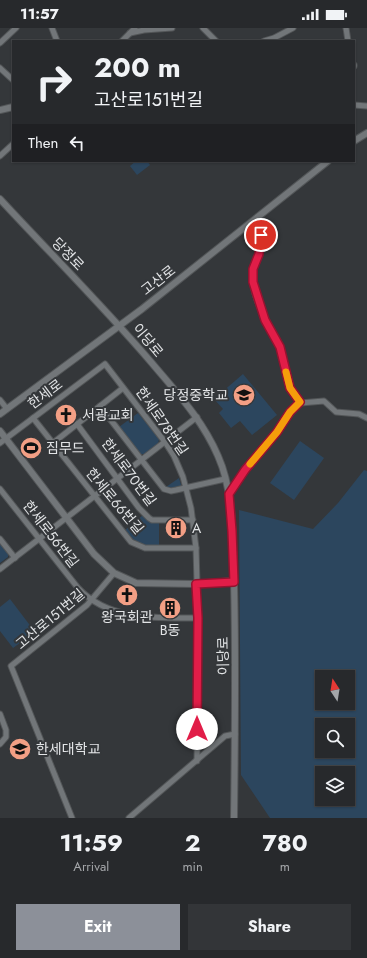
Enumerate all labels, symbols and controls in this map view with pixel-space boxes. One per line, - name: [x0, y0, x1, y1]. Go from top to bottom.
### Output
- text: 11:57: [20, 3, 59, 25]
- text: 200 m: [94, 47, 181, 88]
- icon: right: [28, 56, 80, 108]
- text: 고산로151번길: [94, 87, 203, 113]
- text: Then: [28, 132, 58, 154]
- icon: left: [66, 132, 88, 154]
- pin: [244, 218, 278, 252]
- icon: arrive: [250, 224, 272, 246]
- street label: 당정로: [47, 233, 89, 275]
- street label: 고산로: [137, 260, 179, 300]
- street label: 이당로: [128, 319, 168, 361]
- street label: 한세로: [24, 374, 67, 414]
- school or university icon: 당정중학교: [231, 382, 257, 408]
- street label: 한세로78번길: [131, 383, 193, 459]
- place label: 당정중학교: [164, 385, 228, 405]
- church icon: 서광교회: [53, 402, 79, 428]
- place label: 서광교회: [82, 405, 134, 425]
- street label: 한세로70번길: [97, 434, 161, 510]
- sports icon: 짐무드: [18, 435, 44, 461]
- place label: 짐무드: [46, 438, 85, 458]
- street label: 한세로66번길: [81, 464, 149, 538]
- street label: 한세로56번길: [18, 496, 84, 572]
- building icon: A: [163, 515, 189, 541]
- place label: A: [192, 518, 202, 538]
- church icon: 왕국회관: [114, 582, 140, 608]
- street label: 고산로151번길: [11, 584, 89, 654]
- building icon: B동: [157, 595, 183, 621]
- place label: 왕국회관: [101, 607, 153, 627]
- place label: B동: [160, 620, 180, 640]
- street label: 이당로: [213, 636, 233, 675]
- north arrow: [315, 670, 355, 710]
- map controls: [315, 670, 355, 806]
- position arrow: [176, 708, 218, 750]
- button: search: [315, 718, 355, 758]
- school or university icon: 한세대학교: [7, 736, 33, 762]
- place label: 한세대학교: [36, 739, 101, 759]
- button: layers: [315, 766, 355, 806]
- text: 11:59: [59, 825, 123, 860]
- text: 2: [185, 825, 201, 860]
- text: 780: [262, 825, 308, 860]
- text: Arrival: [73, 857, 109, 876]
- text: min: [182, 857, 203, 876]
- text: m: [280, 857, 290, 876]
- button: Exit: [16, 904, 180, 950]
- button: Share: [188, 904, 351, 950]

